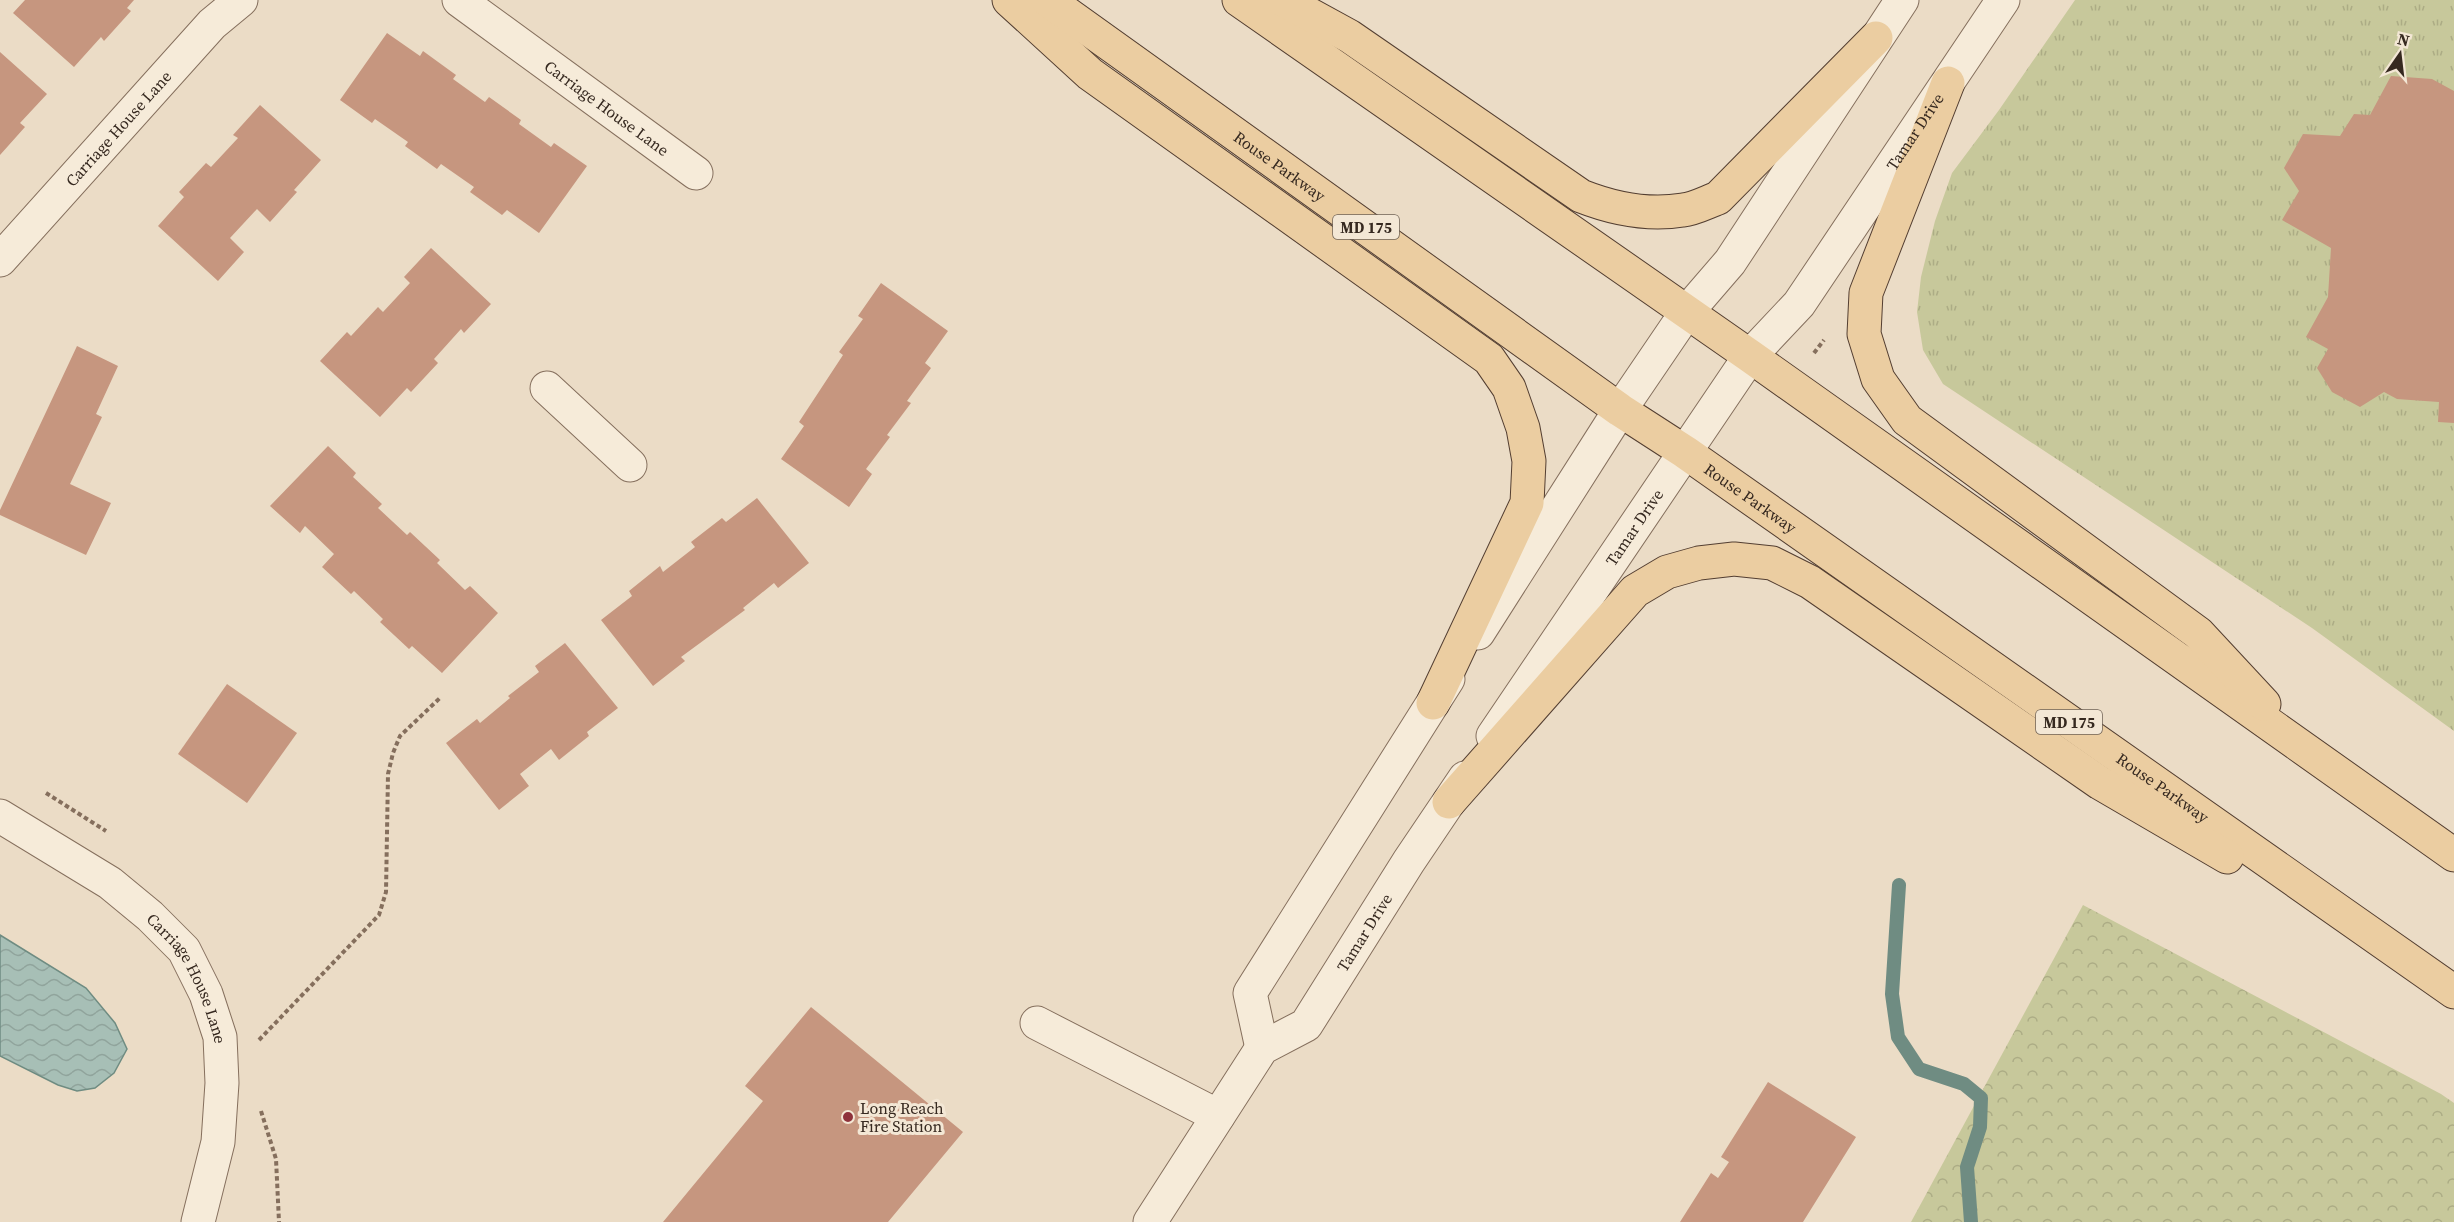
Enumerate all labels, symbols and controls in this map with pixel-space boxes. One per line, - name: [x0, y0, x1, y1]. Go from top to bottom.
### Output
- north arrow: [2370, 24, 2430, 84]
- text: N: [2395, 27, 2412, 52]
- street label: Carriage House Lane: [540, 55, 674, 161]
- street label: Carriage House Lane: [60, 65, 176, 191]
- street label: Tamar Drive: [1881, 88, 1949, 174]
- street label: Rouse Parkway: [1229, 126, 1331, 207]
- road number: MD 175: [1333, 215, 1399, 239]
- street label: Rouse Parkway: [1700, 458, 1802, 538]
- street label: Tamar Drive: [1600, 484, 1668, 570]
- road number: MD 175: [2036, 710, 2102, 734]
- street label: Rouse Parkway: [2112, 747, 2214, 828]
- street label: Tamar Drive: [1331, 889, 1397, 976]
- street label: Carriage House Lane: [142, 908, 231, 1044]
- place label: Long Reach Fire Station: [860, 1097, 944, 1137]
- marker: Long Reach Fire Station: [841, 1110, 855, 1124]

